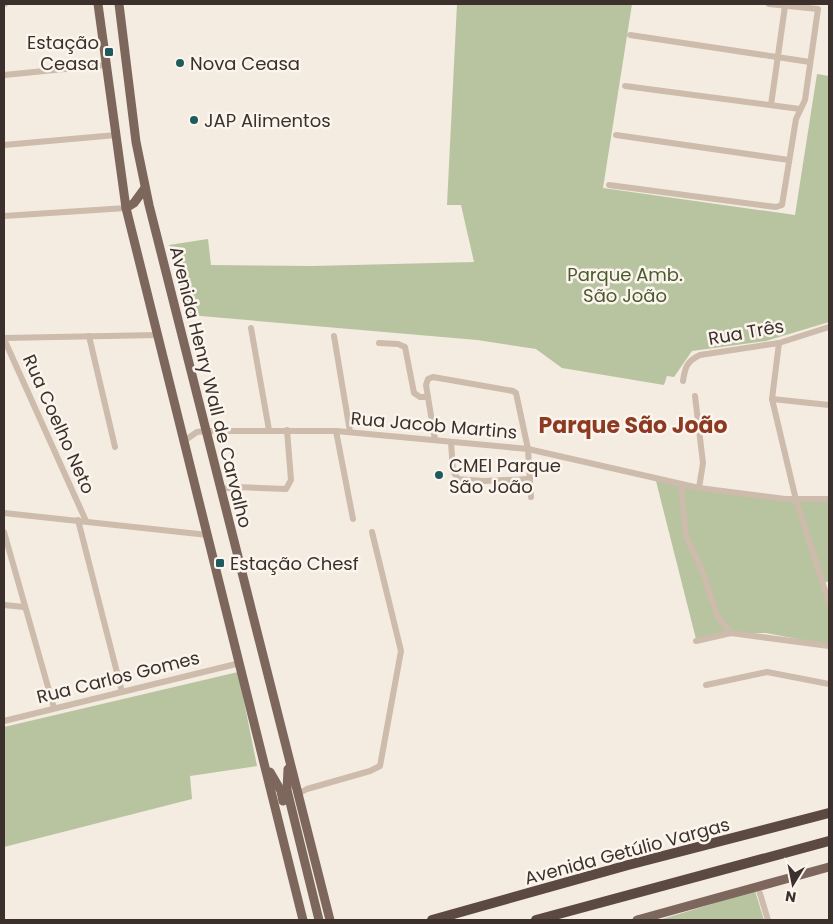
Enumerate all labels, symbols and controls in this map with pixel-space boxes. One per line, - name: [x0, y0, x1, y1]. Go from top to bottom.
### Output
- place label: Estação Ceasa: [27, 30, 99, 76]
- marker: Estação Ceasa: [103, 46, 115, 58]
- place label: Nova Ceasa: [190, 51, 300, 76]
- marker: Nova Ceasa: [174, 57, 186, 69]
- place label: JAP Alimentos: [204, 108, 331, 133]
- marker: JAP Alimentos: [188, 114, 200, 126]
- street label: Avenida Henry Wall de Carvalho: [164, 244, 258, 530]
- park label: Parque Amb. São João: [567, 262, 683, 308]
- street label: Rua Três: [706, 313, 786, 351]
- street label: Rua Coelho Neto: [17, 350, 101, 498]
- street label: Rua Jacob Martins: [350, 405, 518, 445]
- district label: Parque São João: [539, 410, 727, 441]
- place label: CMEI Parque São João: [449, 453, 561, 499]
- marker: CMEI Parque São João: [433, 469, 445, 481]
- place label: Estação Chesf: [230, 551, 359, 576]
- marker: Estação Chesf: [214, 557, 226, 569]
- street label: Rua Carlos Gomes: [34, 645, 202, 709]
- street label: Avenida Getúlio Vargas: [522, 812, 732, 890]
- north arrow: [768, 859, 818, 909]
- text: N: [784, 886, 798, 908]

